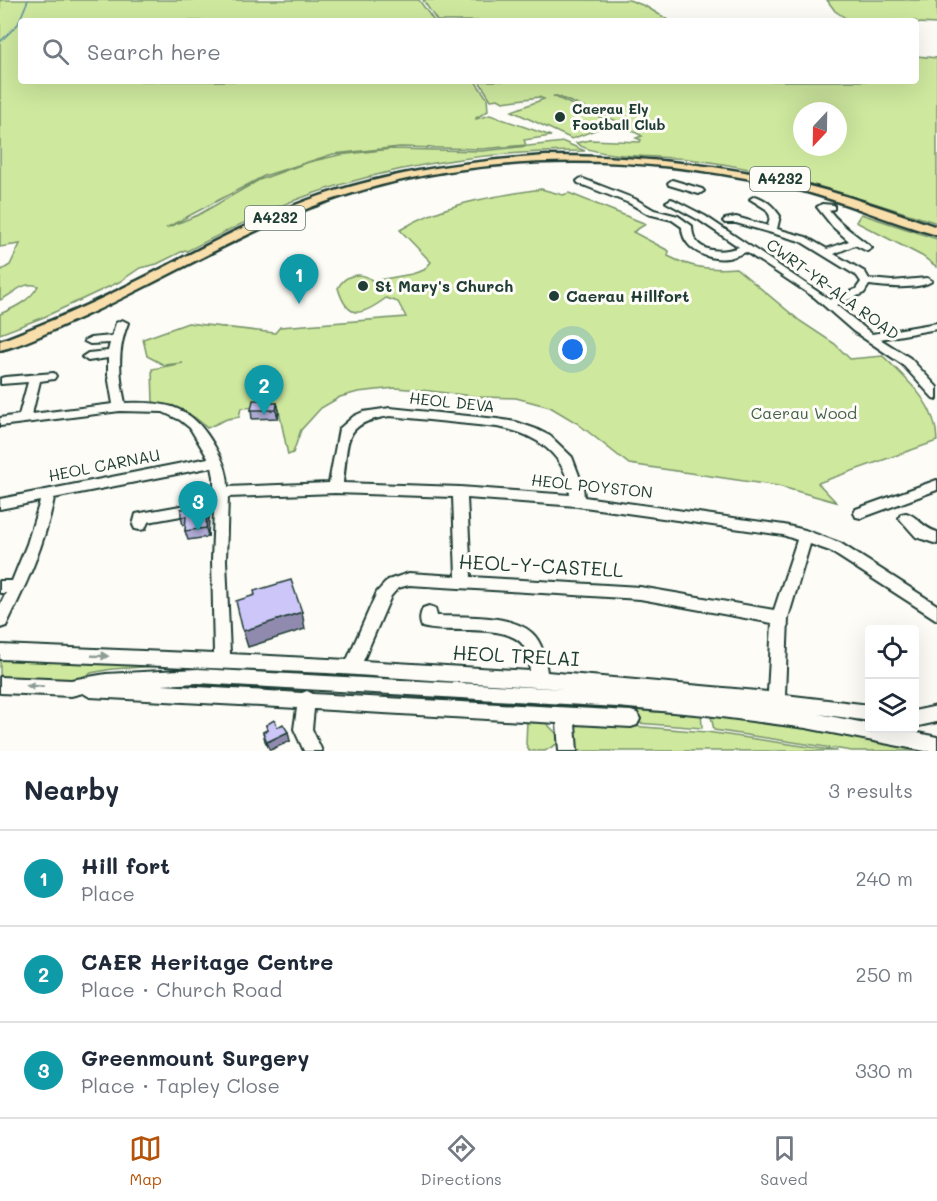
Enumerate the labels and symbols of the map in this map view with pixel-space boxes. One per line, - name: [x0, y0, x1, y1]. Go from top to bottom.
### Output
- place label: Caerau Ely Football Club: [572, 99, 665, 134]
- north arrow: [793, 102, 847, 156]
- marker: Caerau Ely Football Club: [553, 110, 567, 124]
- road number: A4232: [750, 167, 810, 191]
- road number: A4232: [245, 206, 305, 230]
- street label: CWRT-YR-ALA ROAD: [763, 233, 904, 344]
- pin: 1: [280, 254, 318, 304]
- place label: St Mary's Church: [375, 275, 513, 296]
- marker: St Mary's Church: [356, 279, 370, 293]
- place label: Caerau Hillfort: [566, 285, 689, 306]
- marker: Caerau Hillfort: [547, 289, 561, 303]
- your location: [558, 335, 587, 364]
- pin: 2: [244, 366, 284, 415]
- street label: HEOL DEVA: [408, 387, 496, 416]
- park label: Caerau Wood: [751, 402, 857, 423]
- street label: HEOL CARNAU: [46, 443, 161, 486]
- street label: HEOL POYSTON: [530, 469, 654, 502]
- pin: 3: [178, 482, 218, 531]
- street label: HEOL-Y-CASTELL: [458, 548, 625, 582]
- street label: HEOL TRELAI: [452, 639, 580, 671]
- one-way arrow: [91, 651, 110, 660]
- one-way arrow: [25, 682, 44, 691]

